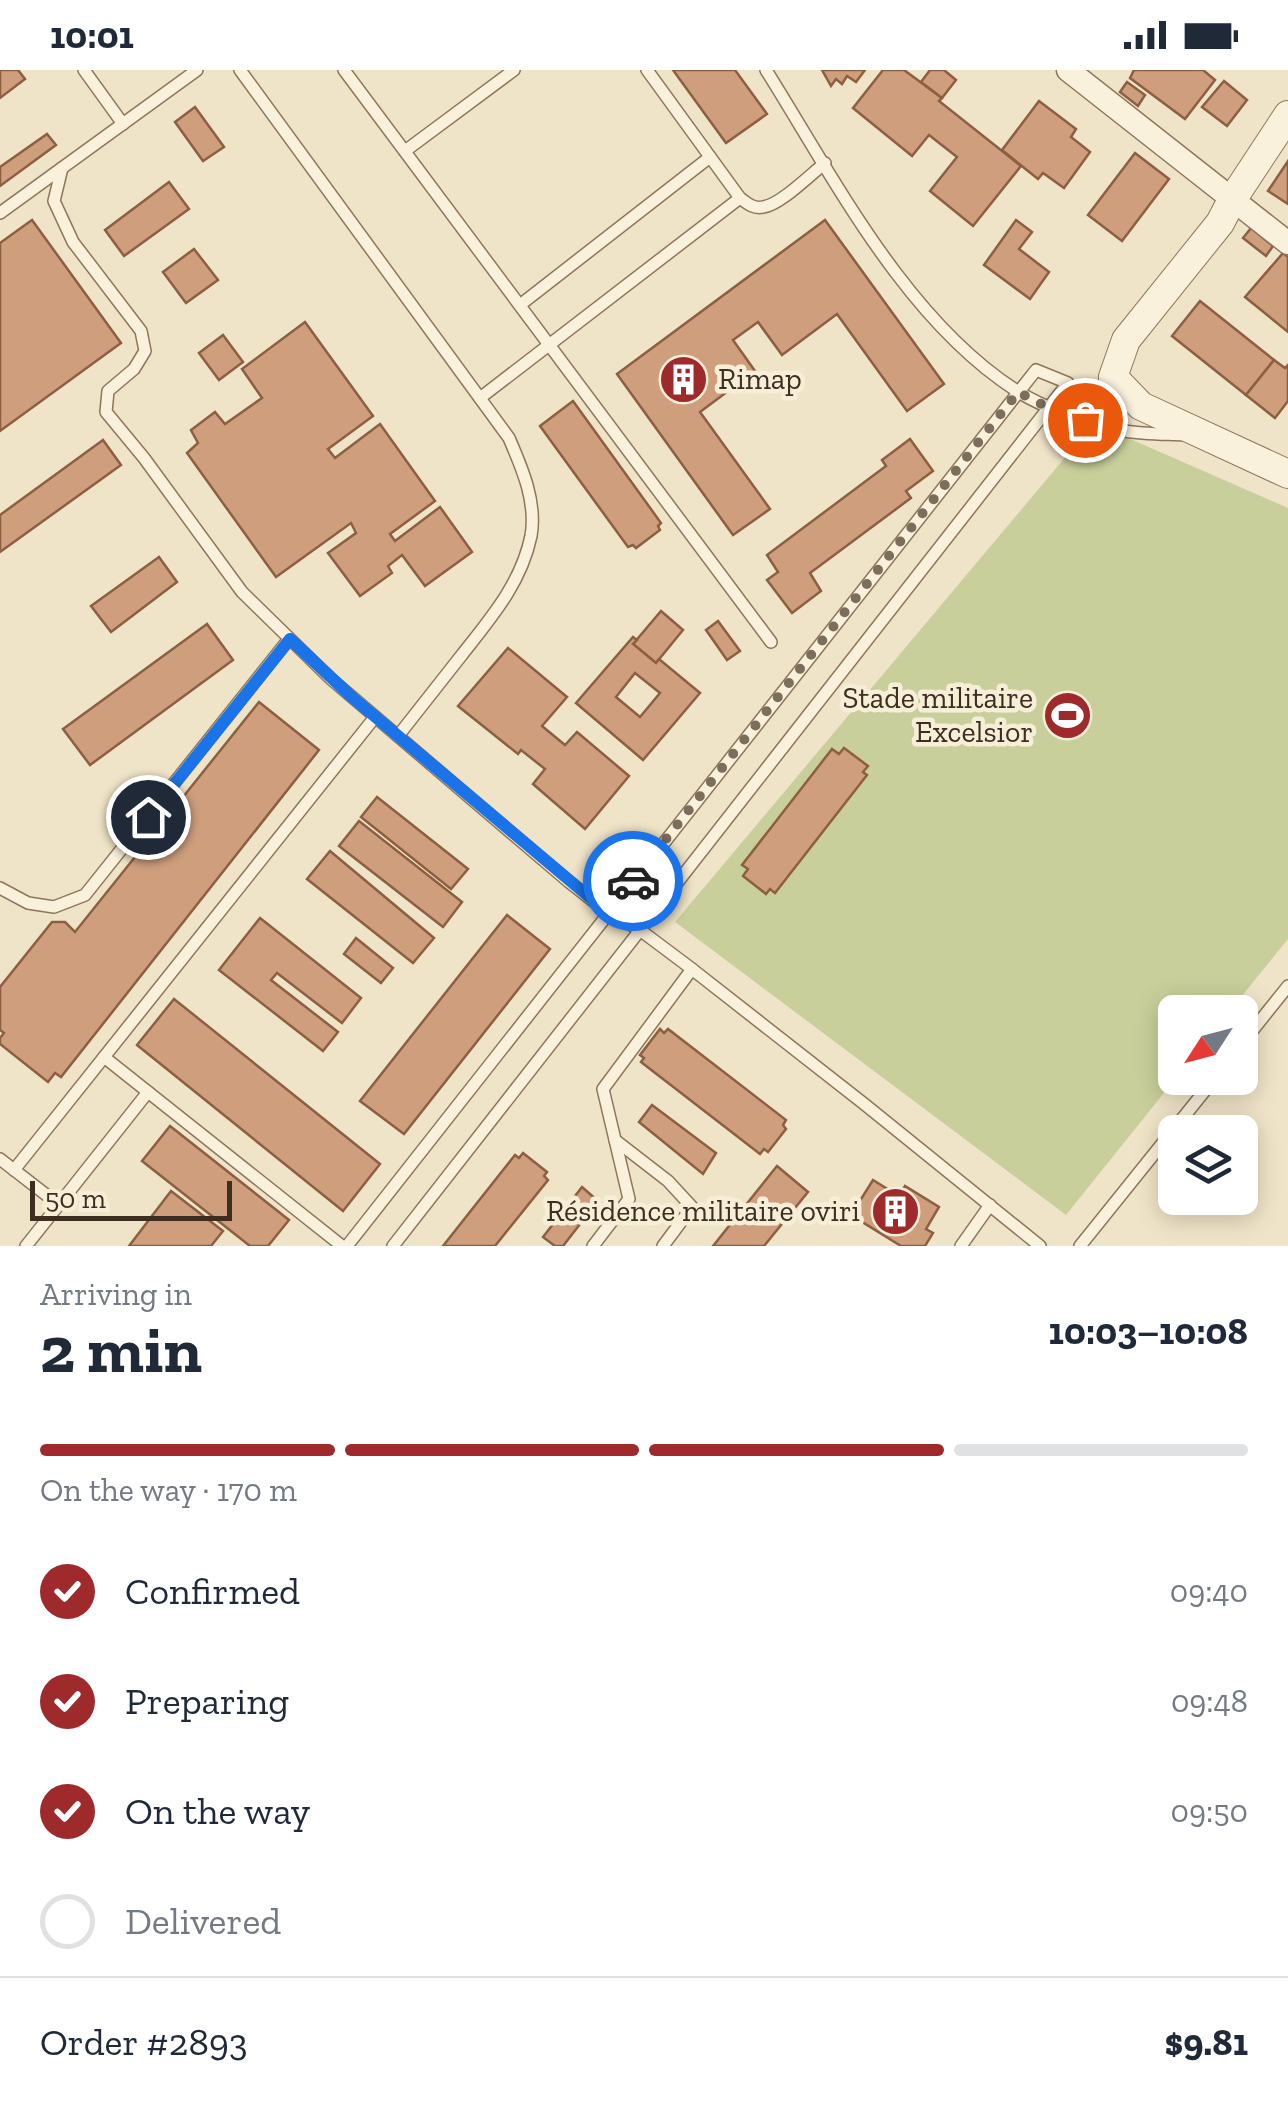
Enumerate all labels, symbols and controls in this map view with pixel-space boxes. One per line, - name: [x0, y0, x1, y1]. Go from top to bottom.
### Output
- text: 10:01: [50, 12, 134, 58]
- building icon: Rimap: [657, 353, 709, 405]
- place label: Rimap: [718, 361, 802, 397]
- pin: [1043, 378, 1128, 463]
- icon: bag: [1058, 393, 1113, 448]
- place label: Stade militaire Excelsior: [843, 680, 1033, 750]
- sports icon: Stade militaire Excelsior: [1042, 689, 1094, 741]
- pin: [106, 775, 191, 860]
- icon: home: [121, 790, 176, 845]
- courier: [583, 831, 683, 931]
- icon: car: [606, 854, 661, 909]
- north arrow: [1158, 995, 1258, 1095]
- map controls: [1158, 995, 1258, 1215]
- button: layers: [1158, 1115, 1258, 1215]
- scale bar: [30, 1176, 232, 1220]
- text: 50 m: [45, 1182, 106, 1215]
- building icon: Résidence militaire oviri: [869, 1185, 921, 1237]
- place label: Résidence militaire oviri: [546, 1193, 860, 1229]
- text: Arriving in: [40, 1275, 192, 1313]
- text: 10:03–10:08: [1049, 1308, 1248, 1354]
- text: 2 min: [40, 1311, 202, 1389]
- text: On the way · 170 m: [40, 1471, 297, 1509]
- icon: check: [40, 1564, 95, 1619]
- text: Confirmed: [125, 1568, 300, 1614]
- text: 09:40: [1170, 1572, 1248, 1610]
- icon: check: [40, 1674, 95, 1729]
- text: Preparing: [125, 1678, 289, 1724]
- text: 09:48: [1171, 1682, 1248, 1720]
- icon: check: [40, 1784, 95, 1839]
- text: On the way: [125, 1788, 310, 1834]
- text: 09:50: [1171, 1792, 1248, 1830]
- text: Delivered: [125, 1898, 281, 1944]
- text: Order #2893: [40, 2019, 248, 2065]
- text: $9.81: [1165, 2019, 1248, 2065]

